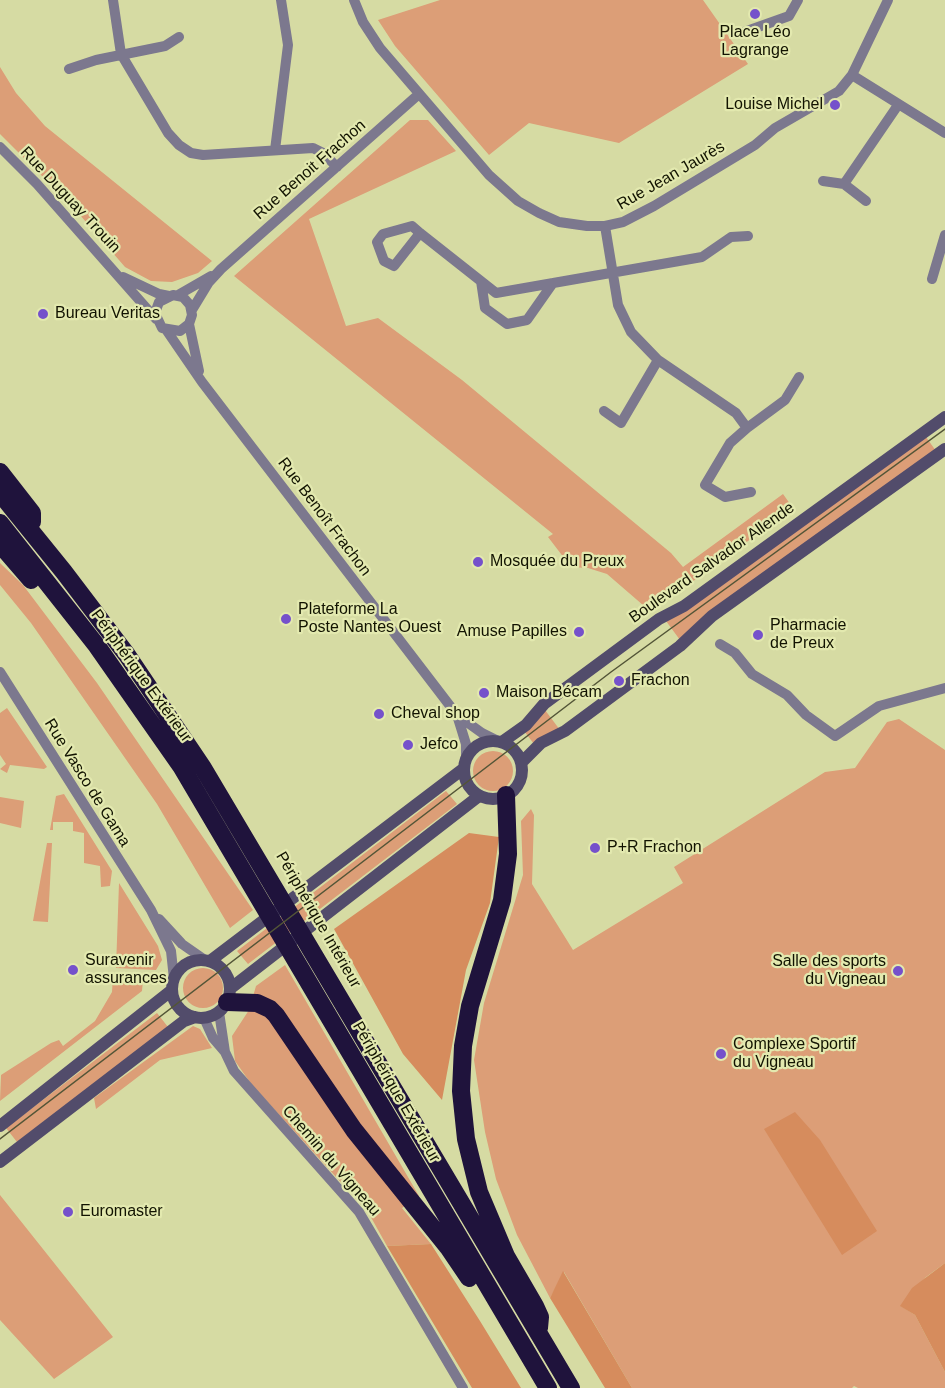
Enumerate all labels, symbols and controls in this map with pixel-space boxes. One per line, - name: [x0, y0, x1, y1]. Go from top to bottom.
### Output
- marker: Place Léo Lagrange: [748, 7, 762, 21]
- place label: Place Léo Lagrange: [719, 23, 791, 61]
- place label: Louise Michel: [725, 95, 823, 115]
- marker: Louise Michel: [828, 98, 842, 112]
- street label: Rue Benoit Frachon: [250, 116, 370, 224]
- street label: Rue Jean Jaurès: [614, 137, 728, 215]
- street label: Rue Duguay Trouin: [16, 143, 124, 257]
- place label: Bureau Veritas: [55, 304, 160, 324]
- marker: Bureau Veritas: [36, 307, 50, 321]
- street label: Rue Benoît Frachon: [273, 454, 375, 580]
- street label: Boulevard Salvador Allende: [626, 499, 798, 627]
- place label: Mosquée du Preux: [490, 552, 624, 572]
- marker: Mosquée du Preux: [471, 555, 485, 569]
- place label: Plateforme La Poste Nantes Ouest: [298, 600, 441, 638]
- street label: Périphérique Extérieur: [86, 606, 196, 746]
- marker: Plateforme La Poste Nantes Ouest: [279, 612, 293, 626]
- place label: Pharmacie de Preux: [770, 616, 846, 654]
- place label: Amuse Papilles: [457, 622, 567, 642]
- marker: Amuse Papilles: [572, 625, 586, 639]
- marker: Pharmacie de Preux: [751, 628, 765, 642]
- place label: Frachon: [631, 671, 690, 691]
- marker: Frachon: [612, 674, 626, 688]
- place label: Maison Bécam: [496, 683, 602, 703]
- marker: Maison Bécam: [477, 686, 491, 700]
- place label: Cheval shop: [391, 704, 480, 724]
- marker: Cheval shop: [372, 707, 386, 721]
- street label: Rue Vasco de Gama: [40, 715, 134, 851]
- place label: Jefco: [420, 735, 458, 755]
- marker: Jefco: [401, 738, 415, 752]
- place label: P+R Frachon: [607, 838, 702, 858]
- marker: P+R Frachon: [588, 841, 602, 855]
- street label: Périphérique Intérieur: [271, 849, 365, 991]
- place label: Suravenir assurances: [85, 951, 167, 989]
- place label: Salle des sports du Vigneau: [772, 952, 886, 990]
- marker: Suravenir assurances: [66, 963, 80, 977]
- marker: Salle des sports du Vigneau: [891, 964, 905, 978]
- street label: Périphérique Extérieur: [348, 1018, 444, 1166]
- place label: Complexe Sportif du Vigneau: [733, 1035, 856, 1073]
- marker: Complexe Sportif du Vigneau: [714, 1047, 728, 1061]
- street label: Chemin du Vigneau: [278, 1102, 384, 1220]
- place label: Euromaster: [80, 1202, 163, 1222]
- marker: Euromaster: [61, 1205, 75, 1219]

